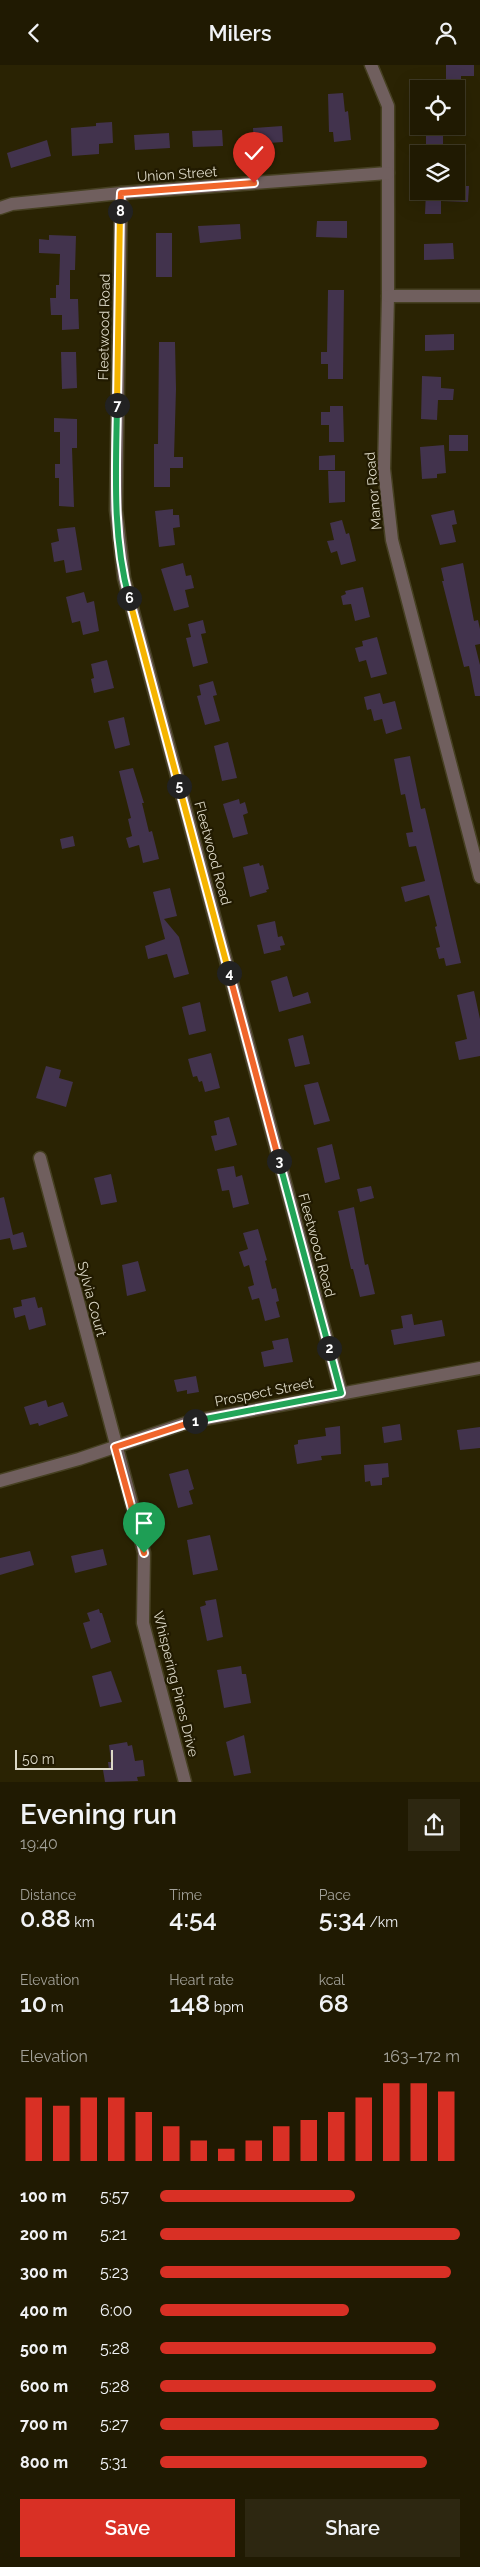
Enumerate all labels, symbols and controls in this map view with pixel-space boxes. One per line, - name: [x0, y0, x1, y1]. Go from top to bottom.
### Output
- icon: back: [20, 19, 48, 47]
- icon: person: [432, 19, 460, 47]
- text: Milers: [208, 20, 272, 46]
- map controls: [410, 80, 465, 200]
- button: locate: [410, 80, 465, 135]
- pin: [233, 132, 275, 183]
- icon: check: [240, 139, 268, 167]
- button: layers: [410, 145, 465, 200]
- street label: Union Street: [136, 163, 218, 185]
- pin: 8: [108, 199, 132, 223]
- text: 8: [116, 203, 125, 219]
- street label: Fleetwood Road: [95, 273, 113, 381]
- pin: 7: [104, 393, 130, 417]
- text: 7: [114, 397, 121, 413]
- street label: Manor Road: [362, 451, 384, 531]
- pin: 6: [116, 585, 142, 611]
- text: 6: [125, 590, 134, 606]
- pin: 5: [166, 773, 192, 799]
- text: 5: [176, 778, 183, 794]
- street label: Fleetwood Road: [191, 799, 235, 907]
- pin: 4: [216, 961, 242, 985]
- text: 4: [226, 965, 234, 981]
- pin: 3: [266, 1149, 292, 1173]
- text: 3: [276, 1153, 283, 1169]
- street label: Fleetwood Road: [295, 1191, 339, 1299]
- street label: Sylvia Court: [74, 1260, 110, 1339]
- pin: 2: [316, 1335, 342, 1361]
- text: 2: [326, 1340, 333, 1356]
- street label: Prospect Street: [213, 1375, 315, 1409]
- pin: 1: [182, 1409, 208, 1433]
- text: 1: [192, 1413, 199, 1429]
- pin: [123, 1502, 165, 1553]
- icon: arrive: [130, 1509, 158, 1537]
- street label: Whispering Pines Drive: [150, 1609, 202, 1759]
- scale bar: [15, 1747, 112, 1770]
- text: 50 m: [22, 1751, 55, 1767]
- text: Evening run: [20, 1798, 177, 1831]
- button: share: [408, 1799, 460, 1851]
- text: 19:40: [20, 1834, 58, 1853]
- text: Distance: [20, 1887, 76, 1903]
- text: Time: [169, 1887, 202, 1903]
- text: Pace: [319, 1887, 351, 1903]
- text: 0.88: [20, 1903, 71, 1933]
- text: 4:54: [169, 1903, 217, 1933]
- text: 5:34: [319, 1903, 366, 1933]
- text: km: [71, 1914, 95, 1930]
- text: /km: [366, 1914, 398, 1930]
- text: Elevation: [20, 1972, 79, 1988]
- text: Heart rate: [169, 1972, 234, 1988]
- text: kcal: [319, 1972, 345, 1988]
- text: 10: [20, 1988, 47, 2018]
- text: 148: [169, 1988, 210, 2018]
- text: 68: [319, 1988, 349, 2018]
- text: m: [47, 1999, 64, 2015]
- text: bpm: [210, 1999, 244, 2015]
- text: Elevation: [20, 2047, 88, 2066]
- text: 163–172 m: [383, 2047, 460, 2066]
- text: 100 m: [20, 2187, 66, 2206]
- text: 5:57: [100, 2187, 129, 2206]
- text: 200 m: [20, 2225, 67, 2244]
- text: 5:21: [100, 2225, 127, 2244]
- text: 300 m: [20, 2263, 67, 2282]
- text: 5:23: [100, 2263, 129, 2282]
- text: 400 m: [20, 2301, 68, 2320]
- text: 6:00: [100, 2301, 132, 2320]
- text: 500 m: [20, 2339, 67, 2358]
- text: 5:28: [100, 2339, 130, 2358]
- text: 600 m: [20, 2377, 68, 2396]
- text: 5:28: [100, 2377, 130, 2396]
- text: 700 m: [20, 2415, 67, 2434]
- text: 5:27: [100, 2415, 129, 2434]
- text: 800 m: [20, 2453, 68, 2472]
- text: 5:31: [100, 2453, 127, 2472]
- button: Save: [20, 2499, 235, 2557]
- button: Share: [245, 2499, 460, 2557]

